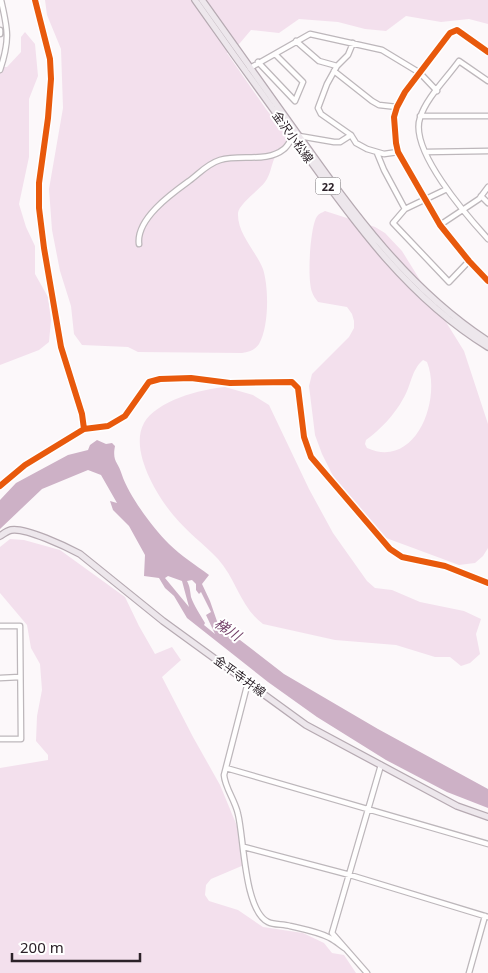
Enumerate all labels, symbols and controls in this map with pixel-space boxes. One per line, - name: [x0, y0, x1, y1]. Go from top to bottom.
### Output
- street label: 金沢小松線: [268, 108, 318, 166]
- road number: 22: [316, 178, 340, 195]
- water label: 梯川: [211, 613, 247, 646]
- street label: 金平寺井線: [211, 651, 269, 701]
- scale bar: [12, 930, 140, 962]
- text: 200 m: [20, 937, 64, 957]

